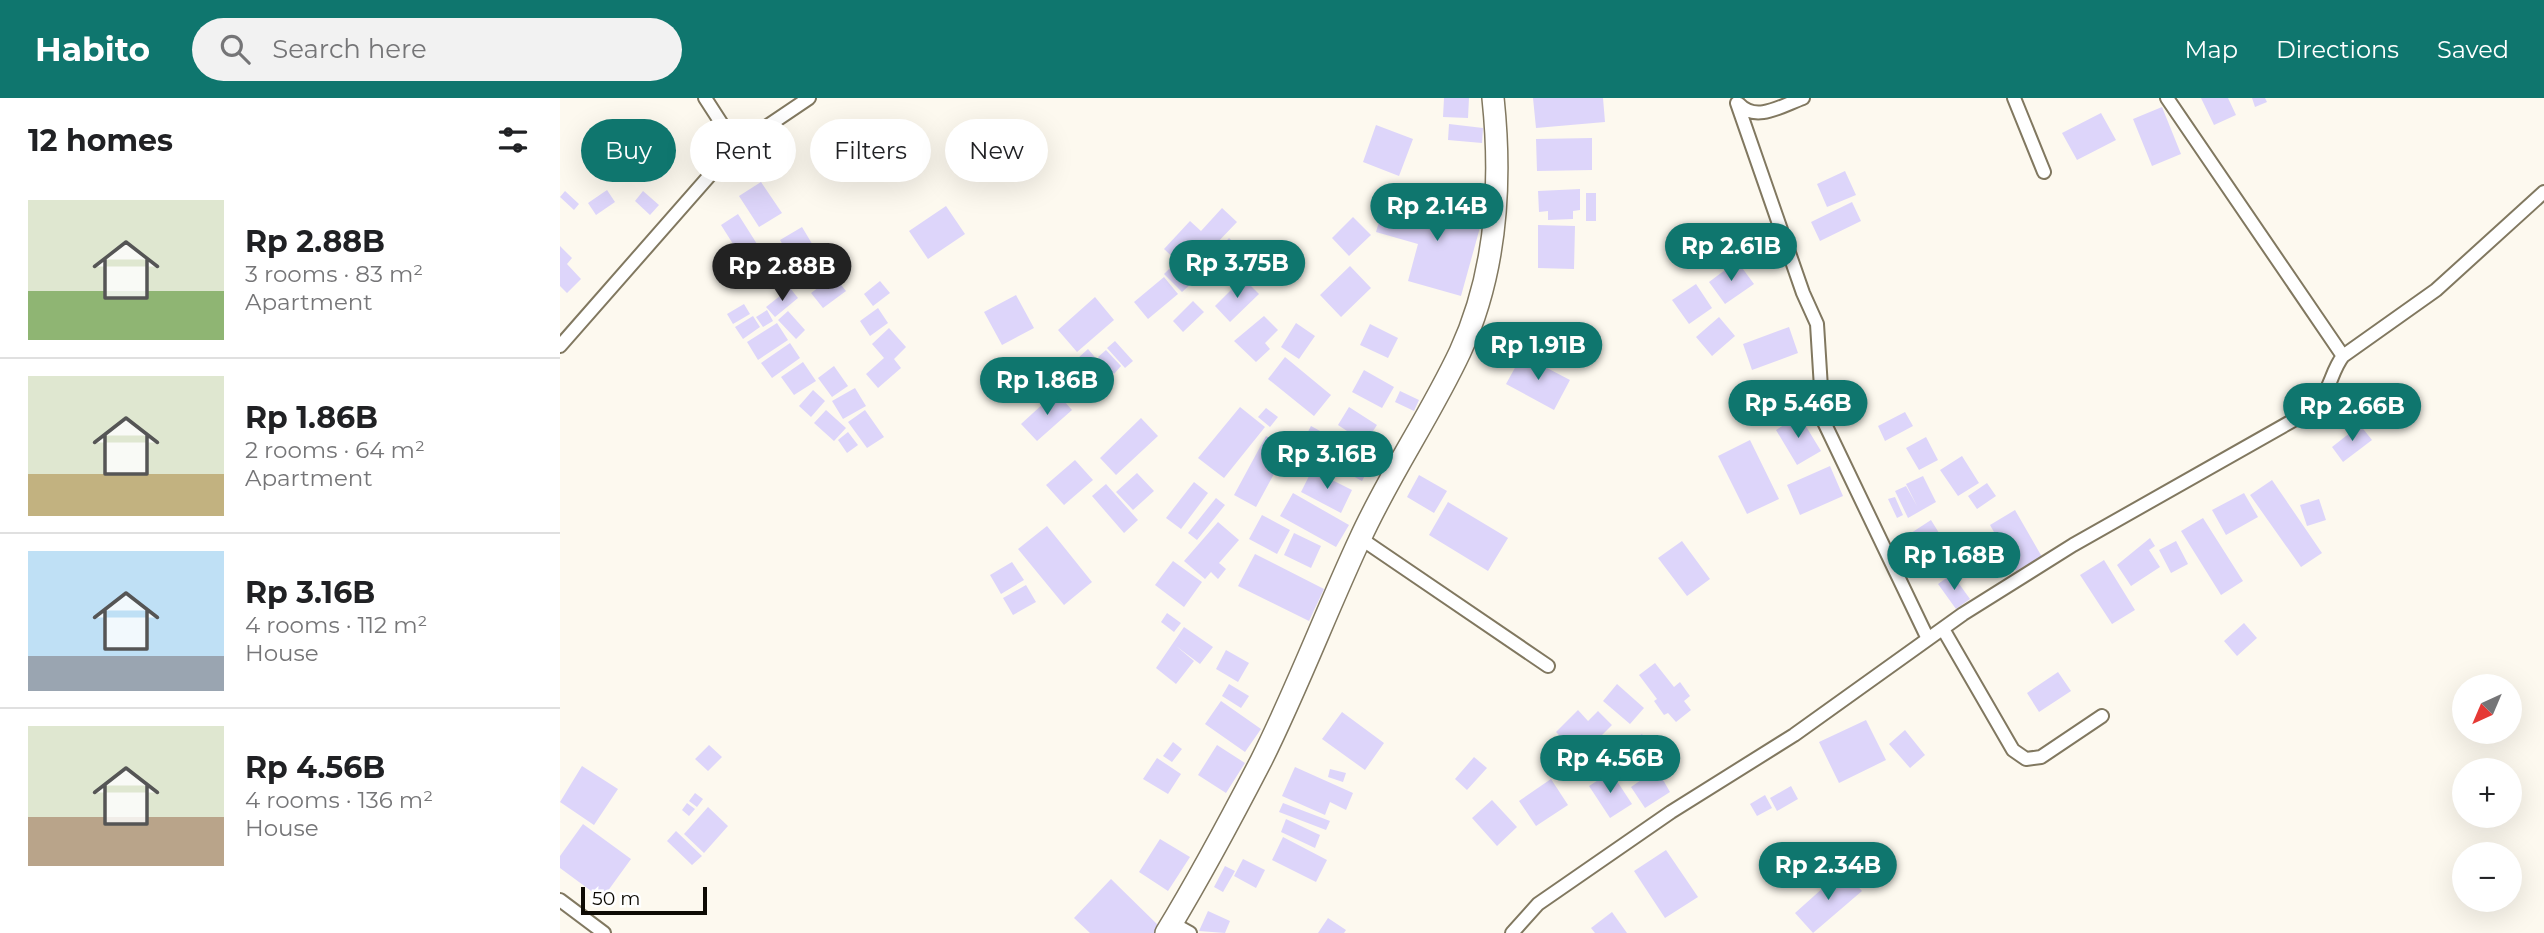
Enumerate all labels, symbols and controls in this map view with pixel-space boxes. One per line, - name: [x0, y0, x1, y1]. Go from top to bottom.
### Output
- search box: [192, 18, 682, 81]
- text: Habito: [35, 29, 150, 69]
- icon: search: [216, 30, 254, 68]
- text: Search here: [272, 33, 427, 65]
- text: Map: [2185, 35, 2238, 64]
- text: Directions: [2276, 35, 2399, 64]
- text: Saved: [2437, 35, 2509, 64]
- chip: Buy: [581, 119, 676, 182]
- chip: Rent: [690, 119, 796, 182]
- chip: Filters: [810, 119, 931, 182]
- chip: New: [945, 119, 1048, 182]
- icon: filters: [494, 121, 532, 159]
- text: 12 homes: [28, 122, 173, 159]
- pin: Rp 2.14B: [1365, 184, 1509, 243]
- text: Rp 2.14B: [1386, 192, 1488, 220]
- text: Rp 2.88B: [245, 223, 385, 260]
- pin: Rp 2.61B: [1659, 223, 1803, 283]
- icon: home: [84, 228, 168, 312]
- text: Rp 2.61B: [1681, 232, 1781, 260]
- pin: Rp 3.75B: [1165, 240, 1309, 300]
- pin: Rp 2.88B: [710, 244, 854, 303]
- text: Rp 3.75B: [1185, 249, 1289, 277]
- text: Rp 2.88B: [728, 252, 836, 280]
- text: 3 rooms · 83 m²: [245, 260, 423, 288]
- text: Apartment: [245, 288, 373, 316]
- pin: Rp 1.91B: [1466, 322, 1610, 382]
- text: Rp 1.91B: [1490, 331, 1586, 359]
- pin: Rp 1.86B: [975, 358, 1119, 417]
- text: Rp 1.86B: [996, 366, 1098, 394]
- pin: Rp 5.46B: [1726, 380, 1870, 440]
- pin: Rp 2.66B: [2280, 384, 2424, 443]
- text: Rp 5.46B: [1744, 389, 1852, 417]
- text: Rp 2.66B: [2299, 392, 2405, 420]
- text: Rp 1.86B: [245, 399, 378, 436]
- icon: home: [84, 404, 168, 488]
- pin: Rp 3.16B: [1255, 432, 1399, 491]
- text: 2 rooms · 64 m²: [245, 436, 425, 464]
- text: Rp 3.16B: [1277, 440, 1377, 468]
- text: Apartment: [245, 464, 373, 492]
- pin: Rp 1.68B: [1882, 532, 2026, 592]
- text: Rp 1.68B: [1903, 541, 2005, 569]
- text: Rp 3.16B: [245, 574, 375, 611]
- icon: home: [84, 579, 168, 663]
- text: 4 rooms · 112 m²: [245, 611, 427, 639]
- text: House: [245, 639, 319, 667]
- north arrow: [2452, 674, 2522, 744]
- map controls: [2452, 674, 2522, 912]
- pin: Rp 4.56B: [1538, 736, 1682, 795]
- text: Rp 4.56B: [1556, 744, 1664, 772]
- text: Rp 4.56B: [245, 749, 385, 786]
- icon: home: [84, 754, 168, 838]
- button: +: [2452, 758, 2522, 828]
- text: 4 rooms · 136 m²: [245, 786, 433, 814]
- text: House: [245, 814, 319, 842]
- pin: Rp 2.34B: [1756, 842, 1900, 902]
- button: −: [2452, 842, 2522, 912]
- text: Rp 2.34B: [1775, 851, 1881, 879]
- scale bar: [581, 884, 707, 916]
- text: 50 m: [592, 887, 640, 910]

